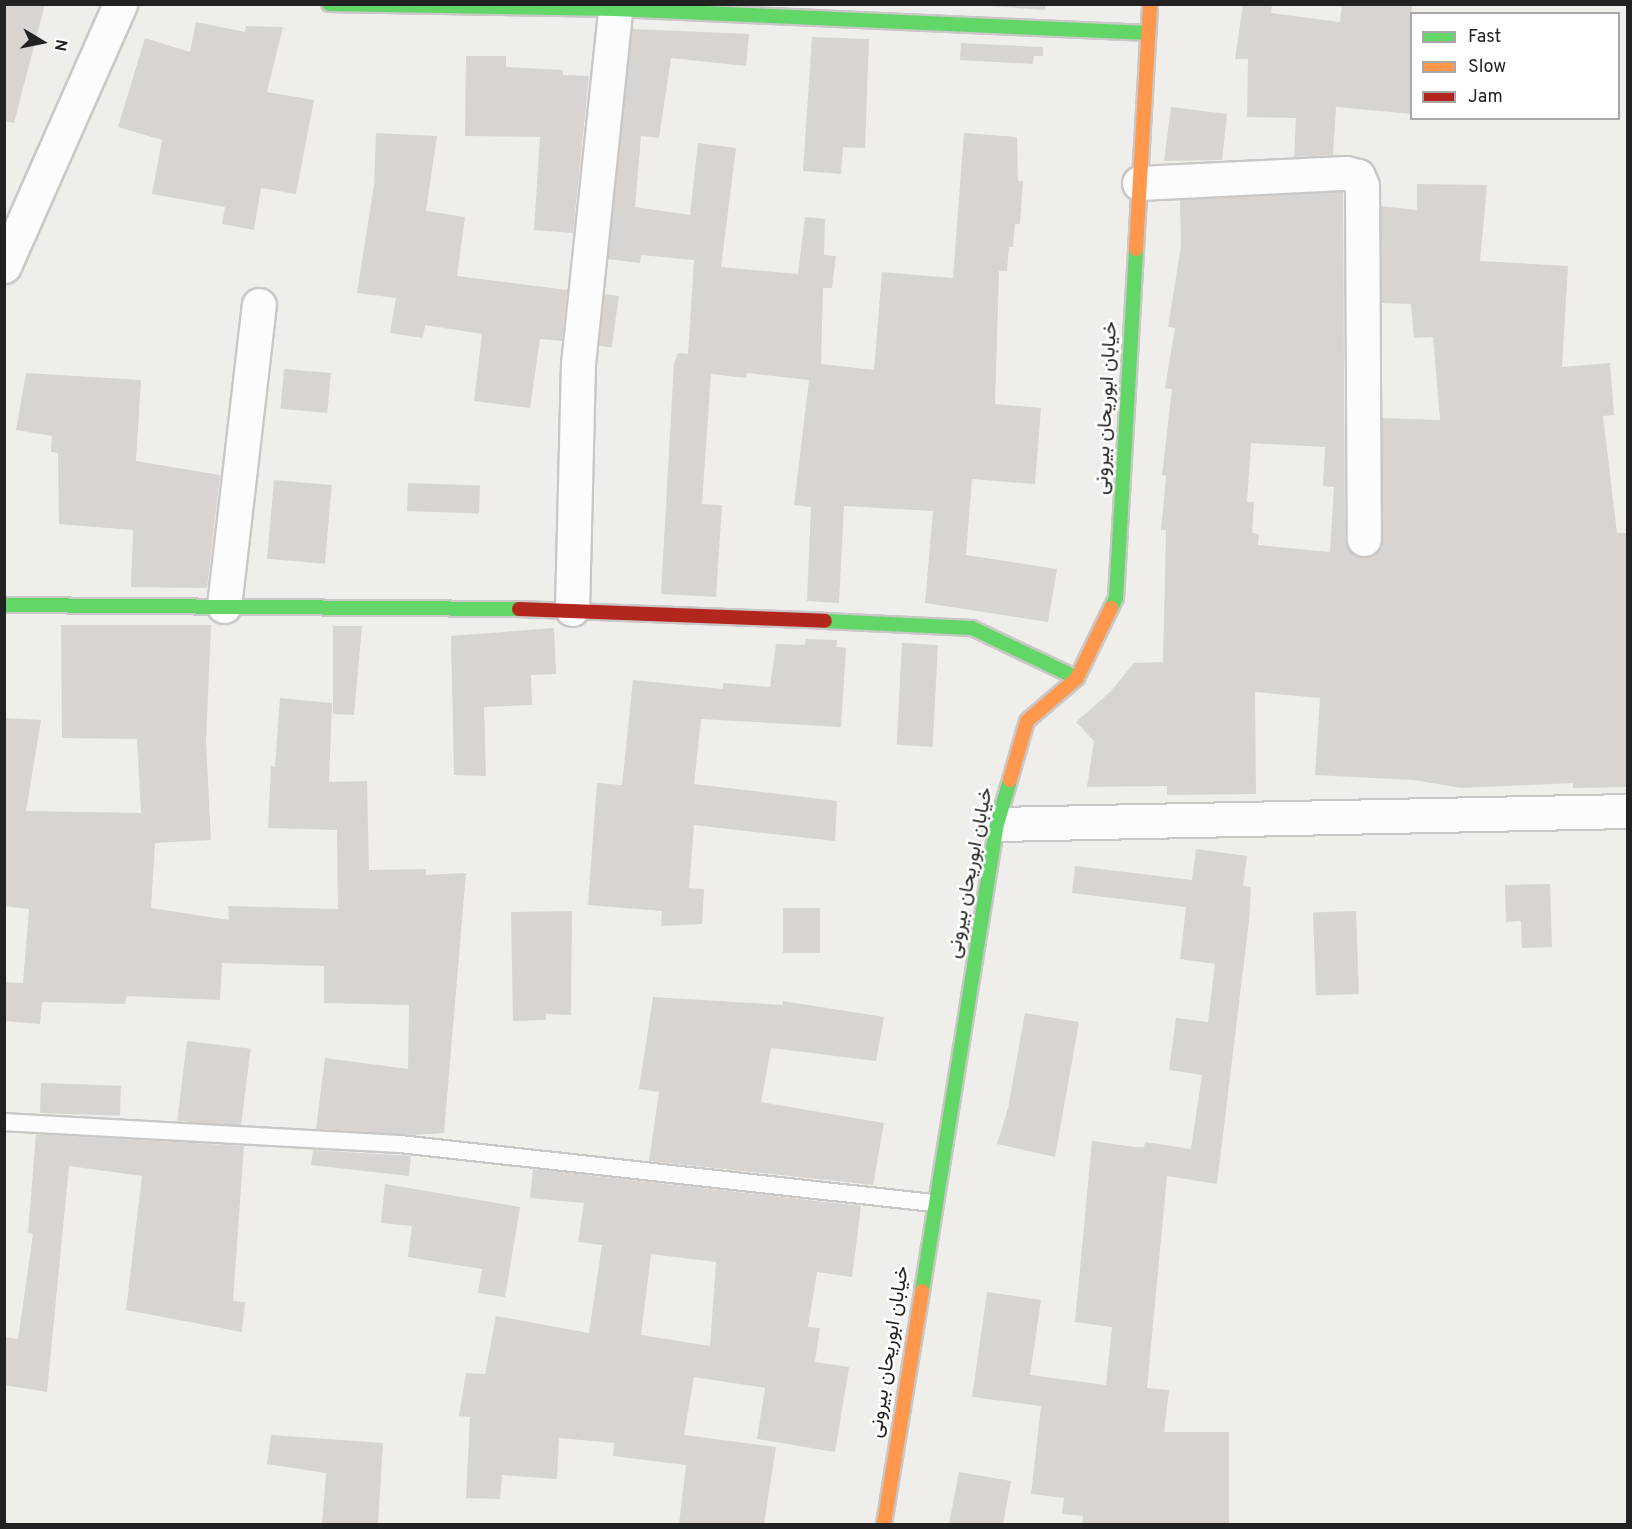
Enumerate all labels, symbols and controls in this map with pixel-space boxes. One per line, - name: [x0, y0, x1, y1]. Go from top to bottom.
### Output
- north arrow: [12, 12, 72, 72]
- legend: [1410, 12, 1620, 120]
- text: Fast: [1468, 26, 1501, 49]
- text: N: [49, 38, 71, 53]
- text: Slow: [1468, 56, 1506, 79]
- text: Jam: [1468, 86, 1503, 109]
- street label: خیابان ابوریحان بیرونی: [1090, 321, 1124, 495]
- street label: خیابان ابوریحان بیرونی: [943, 785, 999, 961]
- street label: خیابان ابوریحان بیرونی: [865, 1264, 915, 1440]

